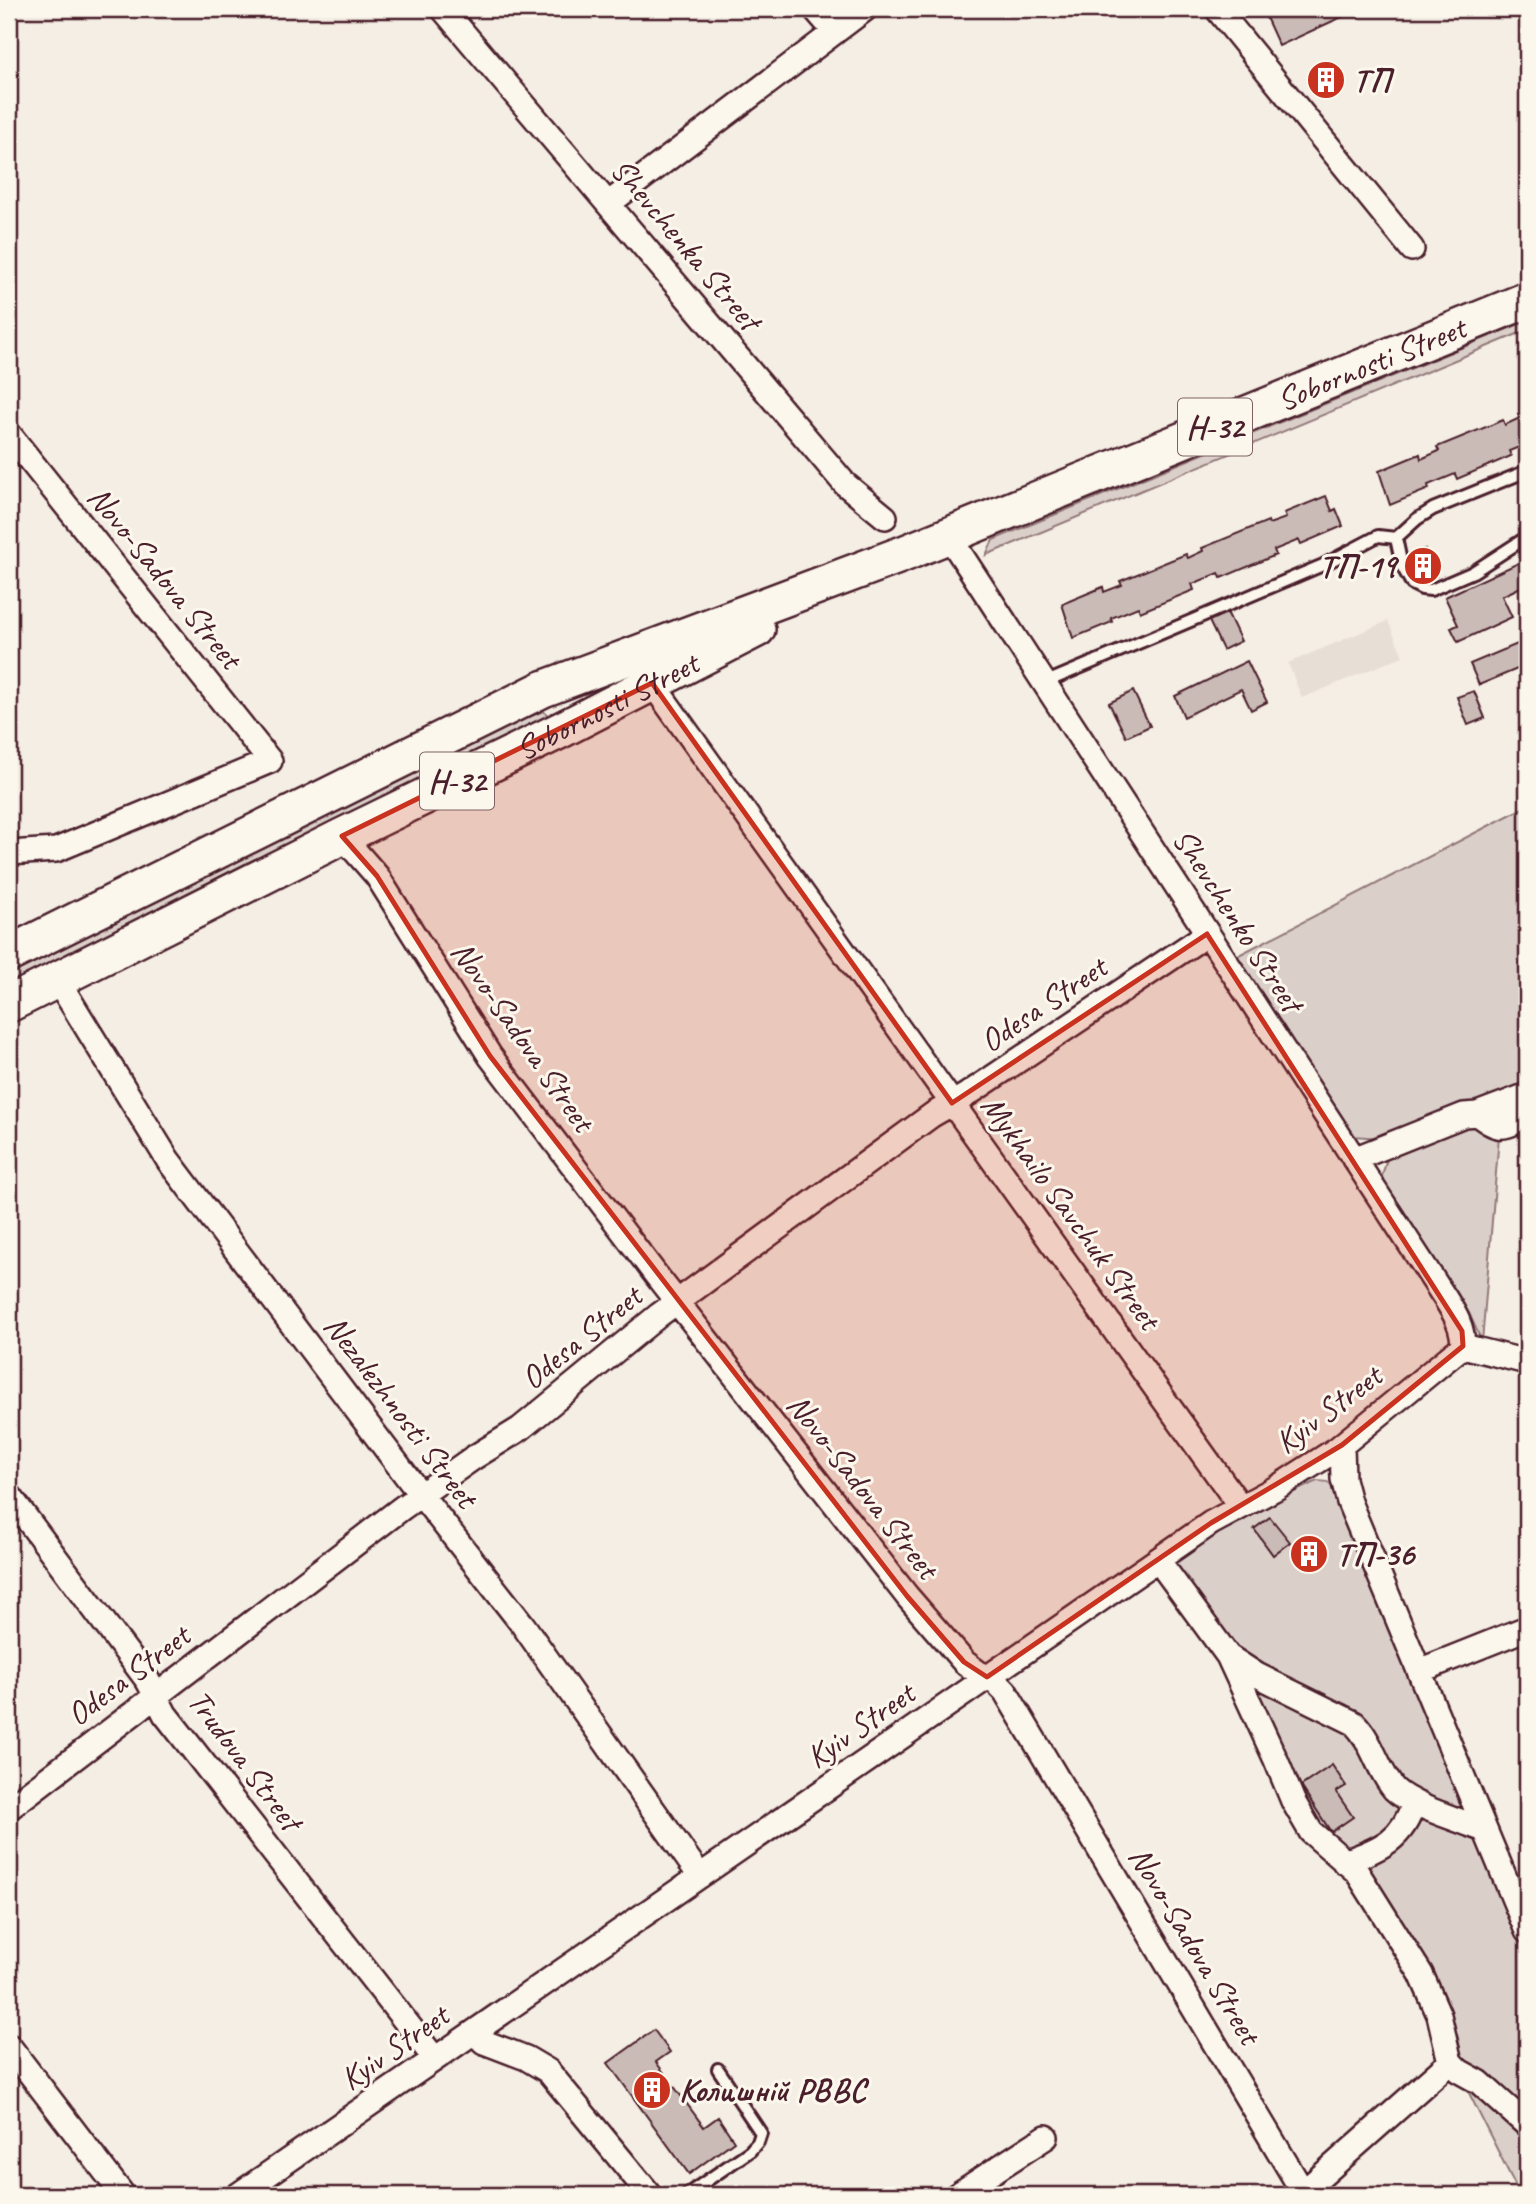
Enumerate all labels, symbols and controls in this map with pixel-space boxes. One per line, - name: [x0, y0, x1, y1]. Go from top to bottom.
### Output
- building icon: ТП: [1305, 59, 1347, 101]
- place label: ТП: [1353, 59, 1395, 101]
- street label: Shevchenka Street: [602, 149, 773, 342]
- street label: Sobornosti Street: [1271, 305, 1474, 421]
- road number: Н-32: [1178, 398, 1252, 456]
- street label: Novo-Sadova Street: [78, 477, 254, 679]
- place label: ТП-19: [1319, 545, 1400, 587]
- building icon: ТП-19: [1402, 545, 1444, 587]
- street label: Sobornosti Street: [509, 641, 708, 770]
- road number: Н-32: [420, 752, 494, 810]
- street label: Shevchenko Street: [1163, 820, 1315, 1023]
- street label: Novo-Sadova Street: [442, 932, 606, 1142]
- street label: Odesa Street: [972, 945, 1117, 1062]
- street label: Mykhailo Savchuk Street: [972, 1087, 1172, 1340]
- street label: Odesa Street: [512, 1274, 652, 1399]
- street label: Nezalezhnosti Street: [315, 1306, 489, 1518]
- street label: Kyiv Street: [1266, 1353, 1392, 1463]
- street label: Novo-Sadova Street: [778, 1385, 950, 1589]
- building icon: ТП-36: [1288, 1533, 1330, 1575]
- place label: ТП-36: [1336, 1533, 1417, 1575]
- street label: Odesa Street: [58, 1613, 200, 1735]
- street label: Kyiv Street: [798, 1671, 925, 1777]
- street label: Trudova Street: [178, 1681, 314, 1842]
- street label: Novo-Sadova Street: [1119, 1838, 1272, 2054]
- street label: Kyiv Street: [332, 1993, 459, 2099]
- building icon: Колишній РВВС: [631, 2069, 673, 2111]
- place label: Колишній РВВС: [679, 2069, 870, 2111]

